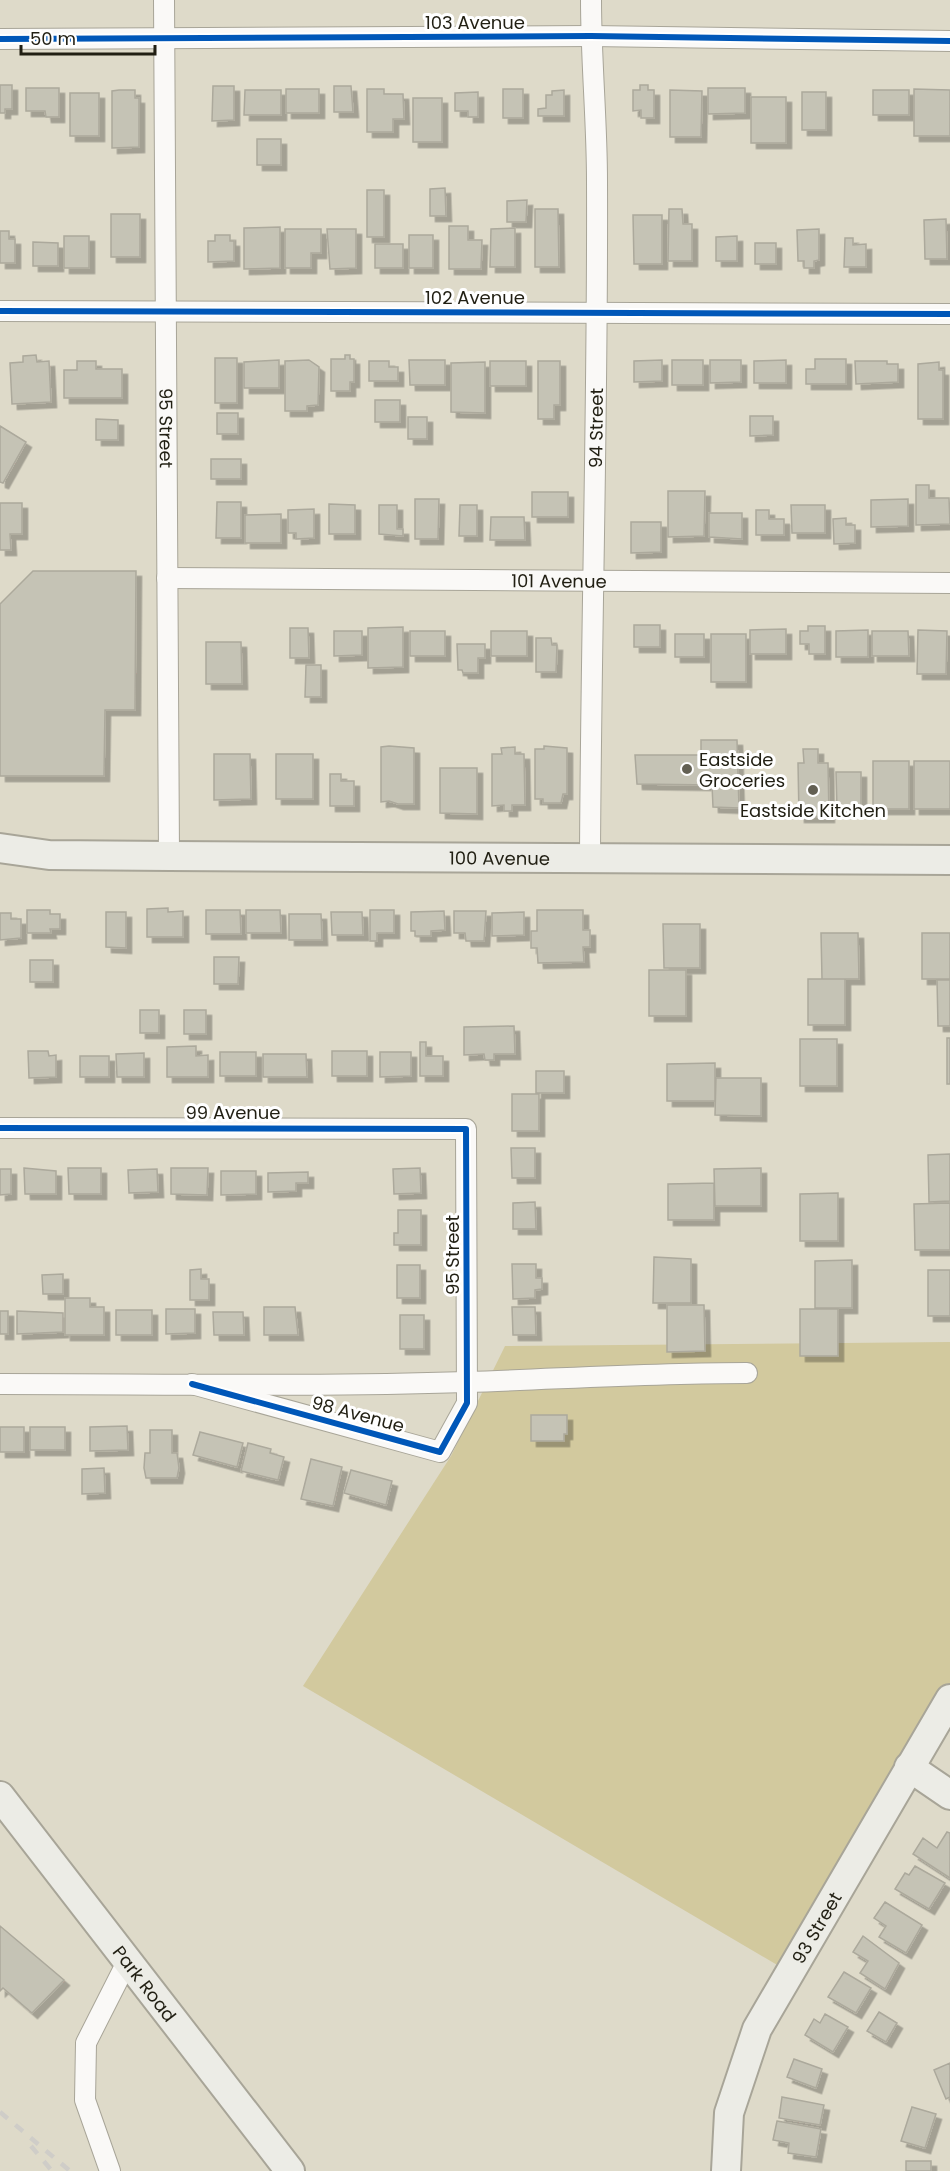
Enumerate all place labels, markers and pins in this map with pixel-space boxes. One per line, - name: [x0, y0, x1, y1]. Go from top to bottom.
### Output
- place label: Eastside Groceries: [699, 747, 785, 793]
- marker: Eastside Groceries: [680, 762, 694, 776]
- marker: Eastside Kitchen: [806, 783, 820, 797]
- place label: Eastside Kitchen: [740, 798, 886, 823]

